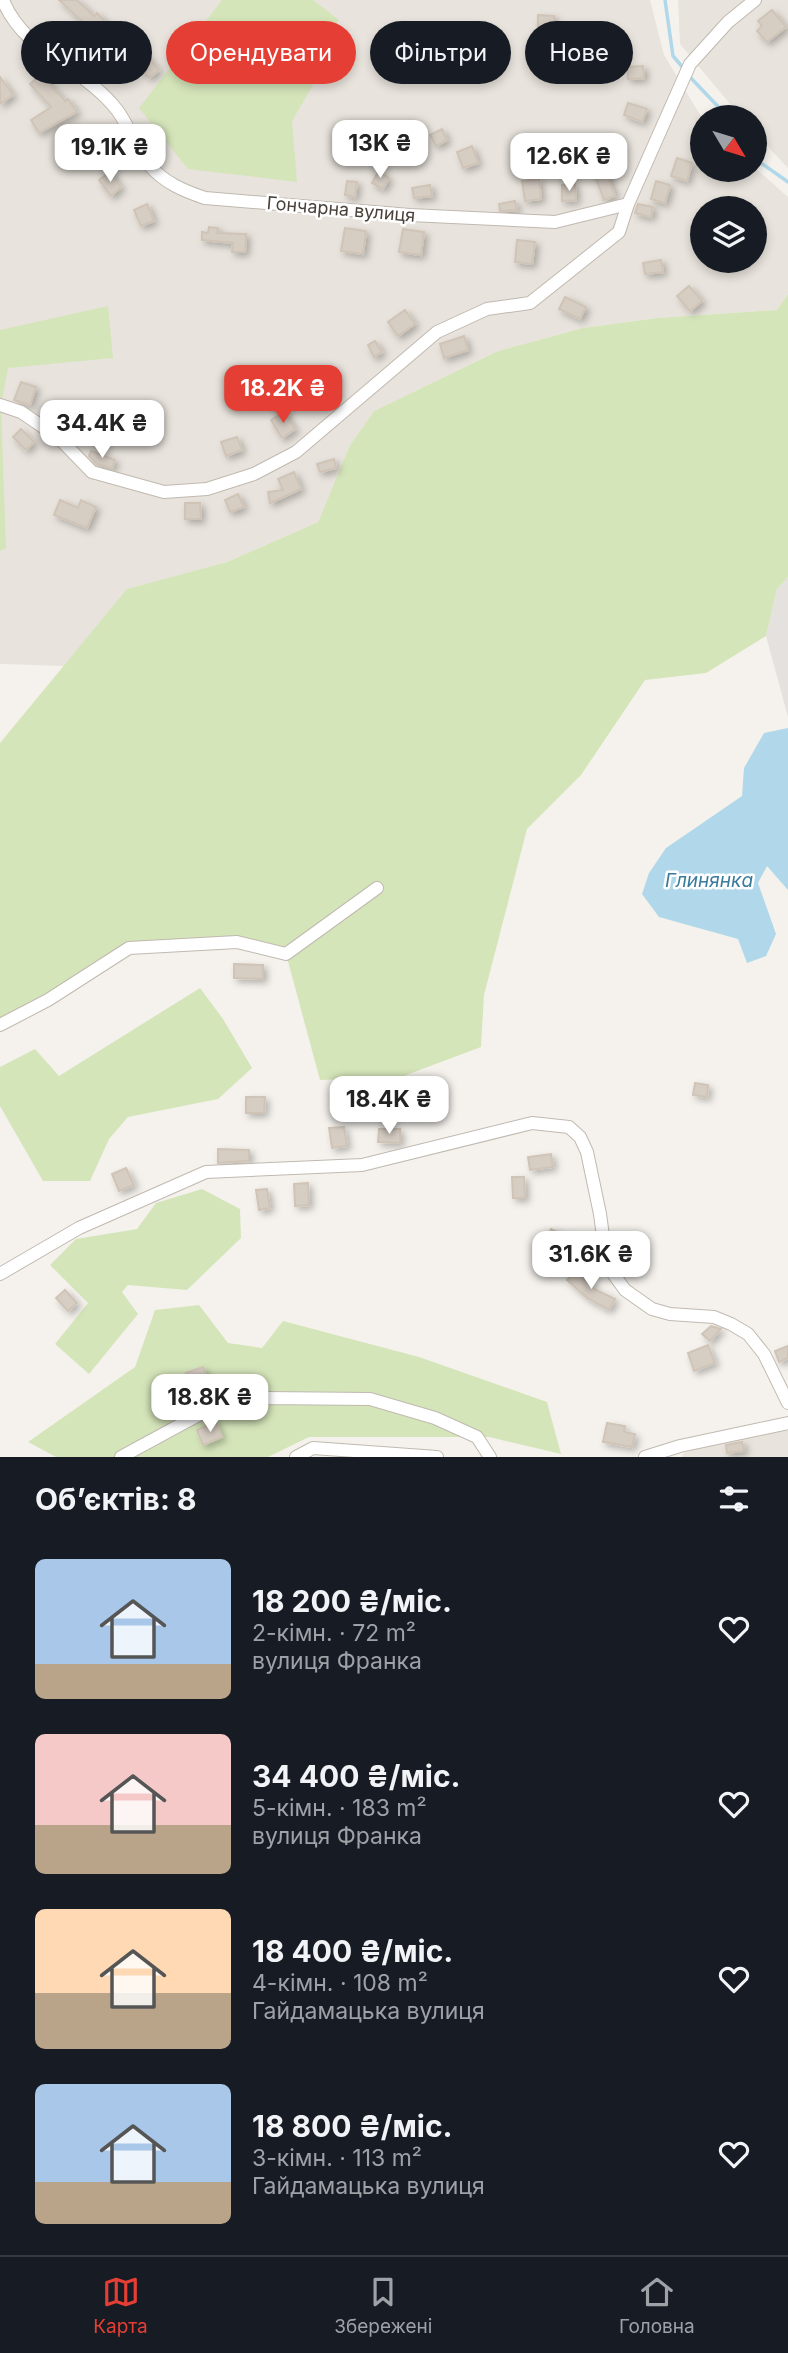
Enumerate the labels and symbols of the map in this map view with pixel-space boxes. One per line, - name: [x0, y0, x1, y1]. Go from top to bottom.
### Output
- north arrow: [690, 105, 766, 182]
- pin: 13K ₴: [331, 120, 429, 180]
- pin: 19.1K ₴: [45, 124, 175, 184]
- pin: 12.6K ₴: [504, 134, 634, 193]
- street label: Гончарна вулиця: [266, 192, 416, 226]
- pin: 18.2K ₴: [218, 366, 348, 425]
- pin: 34.4K ₴: [37, 400, 167, 460]
- water label: Глинянка: [665, 869, 753, 892]
- pin: 18.4K ₴: [324, 1076, 454, 1136]
- pin: 31.6K ₴: [526, 1232, 656, 1291]
- pin: 18.8K ₴: [145, 1374, 275, 1434]

